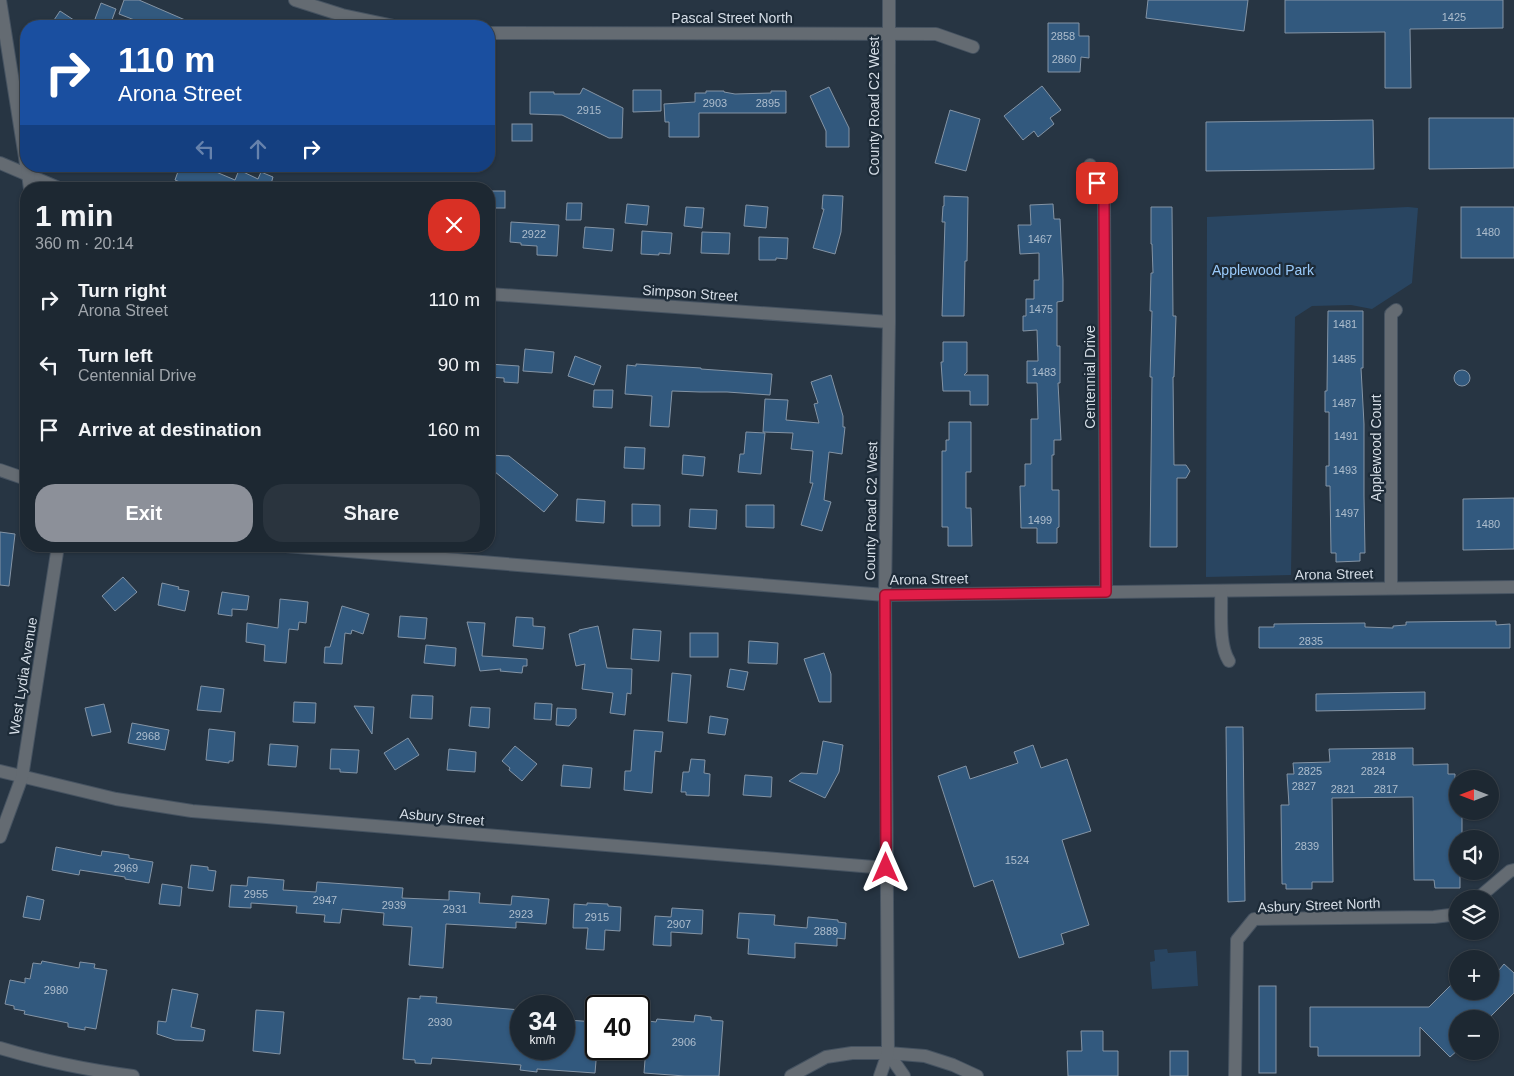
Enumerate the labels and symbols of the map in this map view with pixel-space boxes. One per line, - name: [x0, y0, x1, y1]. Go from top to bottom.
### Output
- street label: Pascal Street North: [671, 10, 793, 26]
- house number: 1425: [1442, 11, 1466, 23]
- house number: 2858: [1051, 30, 1075, 42]
- street label: County Road C2 West: [866, 36, 882, 176]
- house number: 2860: [1052, 53, 1076, 65]
- house number: 2903: [703, 97, 727, 109]
- house number: 2895: [756, 97, 780, 109]
- house number: 2915: [577, 104, 601, 116]
- pin: [1076, 162, 1118, 204]
- house number: 1480: [1476, 226, 1500, 238]
- house number: 2922: [522, 228, 546, 240]
- house number: 1467: [1028, 233, 1052, 245]
- park label: Applewood Park: [1212, 262, 1315, 278]
- street label: Simpson Street: [642, 282, 738, 304]
- house number: 1475: [1029, 303, 1053, 315]
- house number: 1481: [1333, 318, 1357, 330]
- street label: Centennial Drive: [1082, 325, 1098, 429]
- house number: 1485: [1332, 353, 1356, 365]
- house number: 1483: [1032, 366, 1056, 378]
- street label: Applewood Court: [1368, 394, 1384, 502]
- house number: 1487: [1332, 397, 1356, 409]
- house number: 1491: [1334, 430, 1358, 442]
- street label: County Road C2 West: [862, 441, 880, 581]
- house number: 1493: [1333, 464, 1357, 476]
- house number: 1497: [1335, 507, 1359, 519]
- house number: 1499: [1028, 514, 1052, 526]
- house number: 1480: [1476, 518, 1500, 530]
- street label: Arona Street: [1295, 565, 1374, 583]
- street label: Arona Street: [890, 570, 969, 588]
- street label: West Lydia Avenue: [6, 616, 40, 736]
- house number: 2835: [1299, 635, 1323, 647]
- house number: 2968: [136, 730, 160, 742]
- house number: 2818: [1372, 750, 1396, 762]
- house number: 2825: [1298, 765, 1322, 777]
- house number: 2824: [1361, 765, 1385, 777]
- north arrow: [1449, 770, 1499, 820]
- house number: 2827: [1292, 780, 1316, 792]
- house number: 2821: [1331, 783, 1355, 795]
- house number: 2817: [1374, 783, 1398, 795]
- street label: Asbury Street: [399, 805, 485, 829]
- house number: 2839: [1295, 840, 1319, 852]
- position arrow: [859, 841, 911, 893]
- house number: 1524: [1005, 854, 1029, 866]
- house number: 2969: [114, 862, 138, 874]
- house number: 2955: [244, 888, 268, 900]
- house number: 2947: [313, 894, 337, 906]
- street label: Asbury Street North: [1257, 895, 1381, 915]
- house number: 2939: [382, 899, 406, 911]
- house number: 2931: [443, 903, 467, 915]
- house number: 2923: [509, 908, 533, 920]
- house number: 2915: [585, 911, 609, 923]
- house number: 2907: [667, 918, 691, 930]
- house number: 2889: [814, 925, 838, 937]
- house number: 2980: [44, 984, 68, 996]
- speed limit sign: 40: [585, 995, 650, 1060]
- house number: 2930: [428, 1016, 452, 1028]
- house number: 2906: [672, 1036, 696, 1048]

